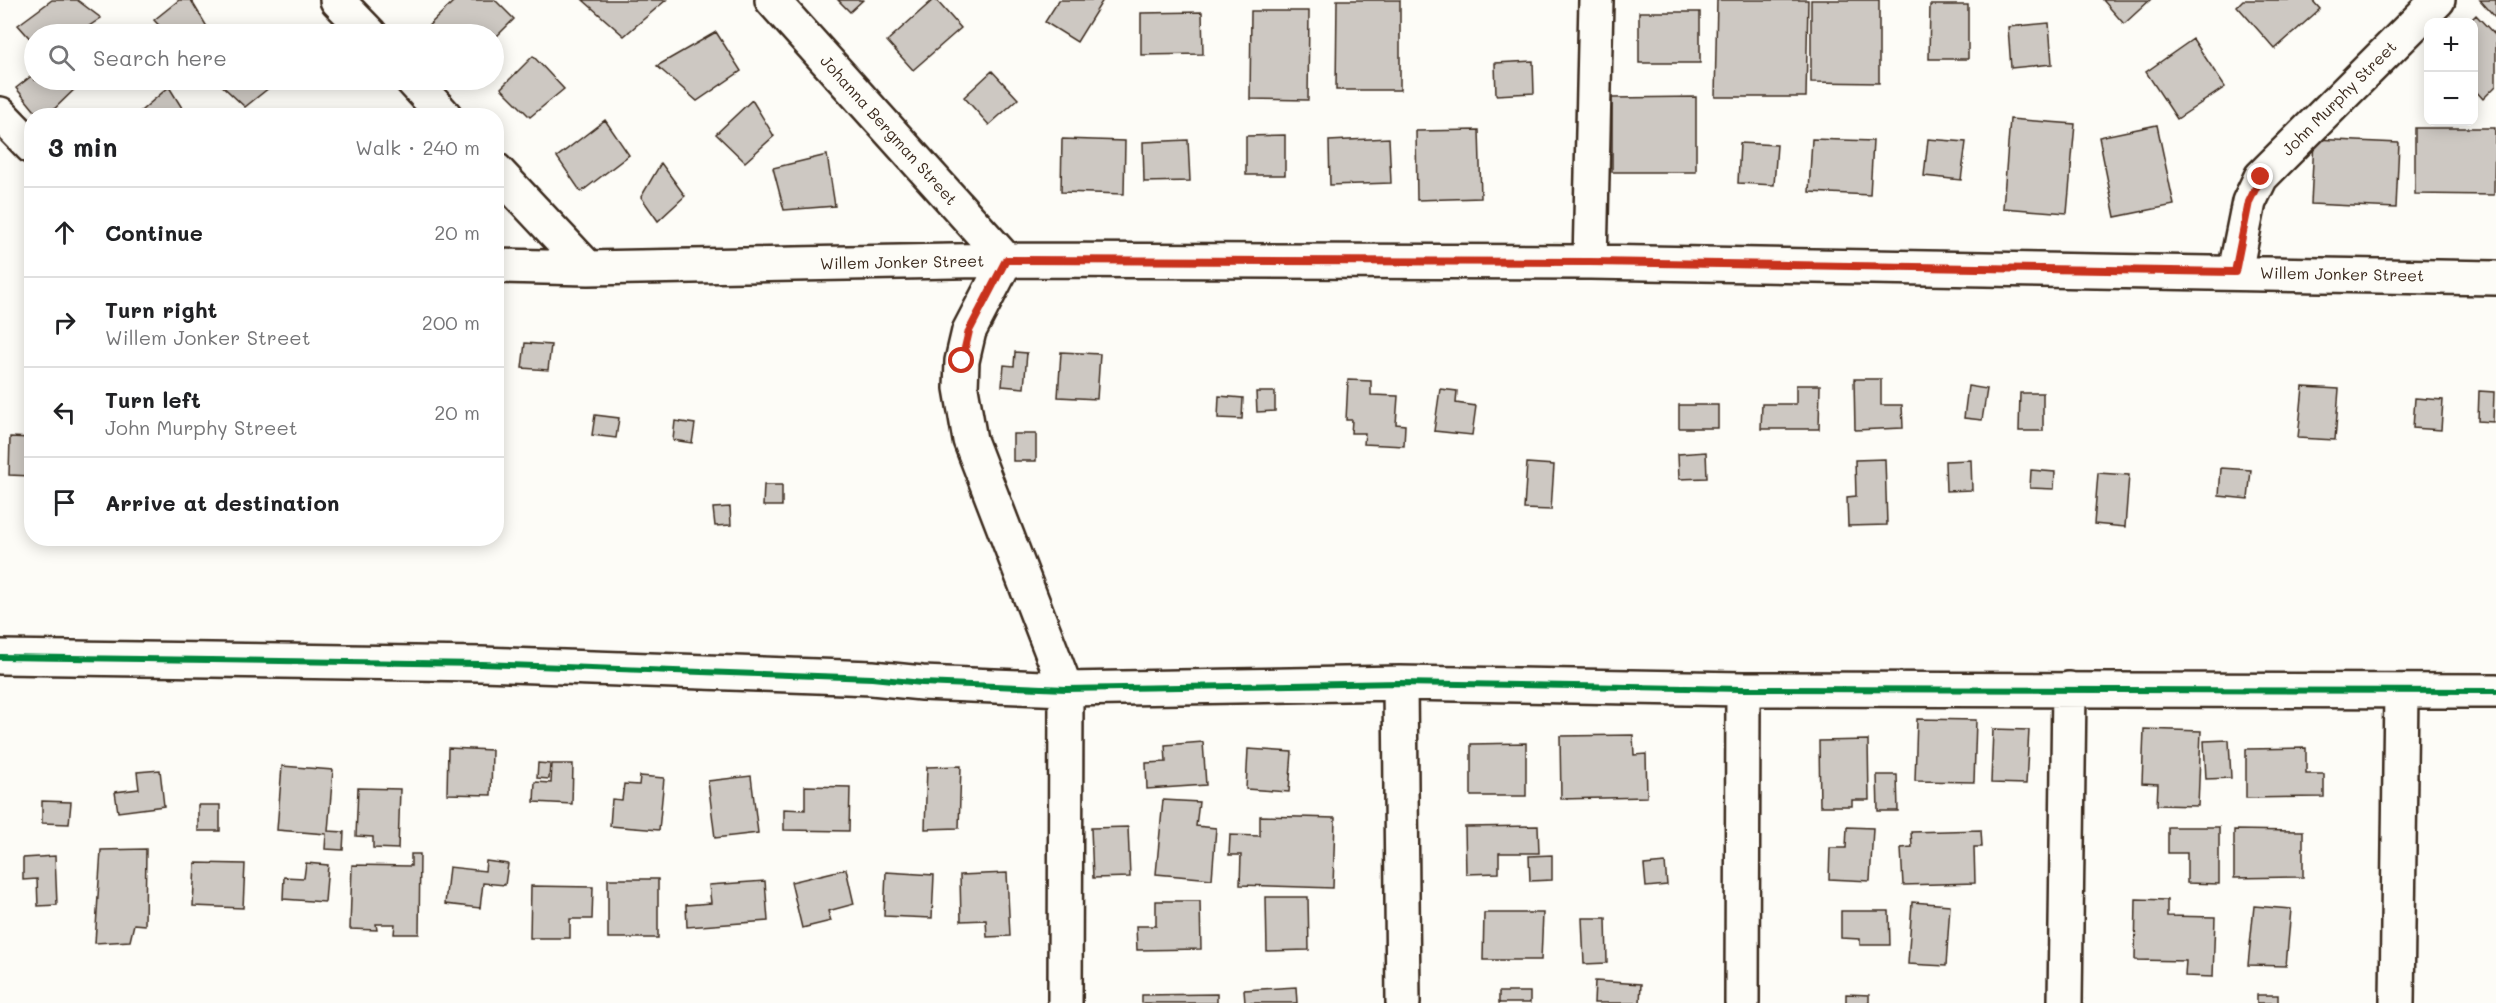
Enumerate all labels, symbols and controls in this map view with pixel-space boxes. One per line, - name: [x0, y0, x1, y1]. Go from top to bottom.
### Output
- map controls: [2424, 18, 2478, 126]
- button: +: [2424, 18, 2478, 72]
- search box: [24, 24, 504, 90]
- street label: John Murphy Street: [2277, 36, 2401, 160]
- icon: search: [45, 41, 78, 74]
- text: Search here: [93, 43, 227, 72]
- street label: Johanna Bergman Street: [816, 50, 962, 209]
- button: −: [2424, 72, 2478, 126]
- text: 3 min: [48, 130, 117, 164]
- text: Walk · 240 m: [355, 134, 480, 160]
- route end: [2247, 163, 2273, 189]
- icon: ahead: [48, 216, 81, 249]
- text: Continue: [105, 218, 203, 247]
- text: 20 m: [434, 219, 480, 245]
- street label: Willem Jonker Street: [820, 250, 984, 273]
- street label: Willem Jonker Street: [2260, 262, 2424, 285]
- text: Turn right: [105, 295, 217, 324]
- icon: right: [48, 306, 81, 339]
- text: 200 m: [422, 309, 480, 335]
- text: Willem Jonker Street: [105, 324, 310, 350]
- route start: [948, 347, 974, 373]
- text: Turn left: [105, 385, 201, 414]
- icon: left: [48, 396, 81, 429]
- text: 20 m: [434, 399, 480, 425]
- text: John Murphy Street: [105, 414, 298, 440]
- icon: arrive: [48, 486, 81, 519]
- text: Arrive at destination: [105, 488, 340, 517]

